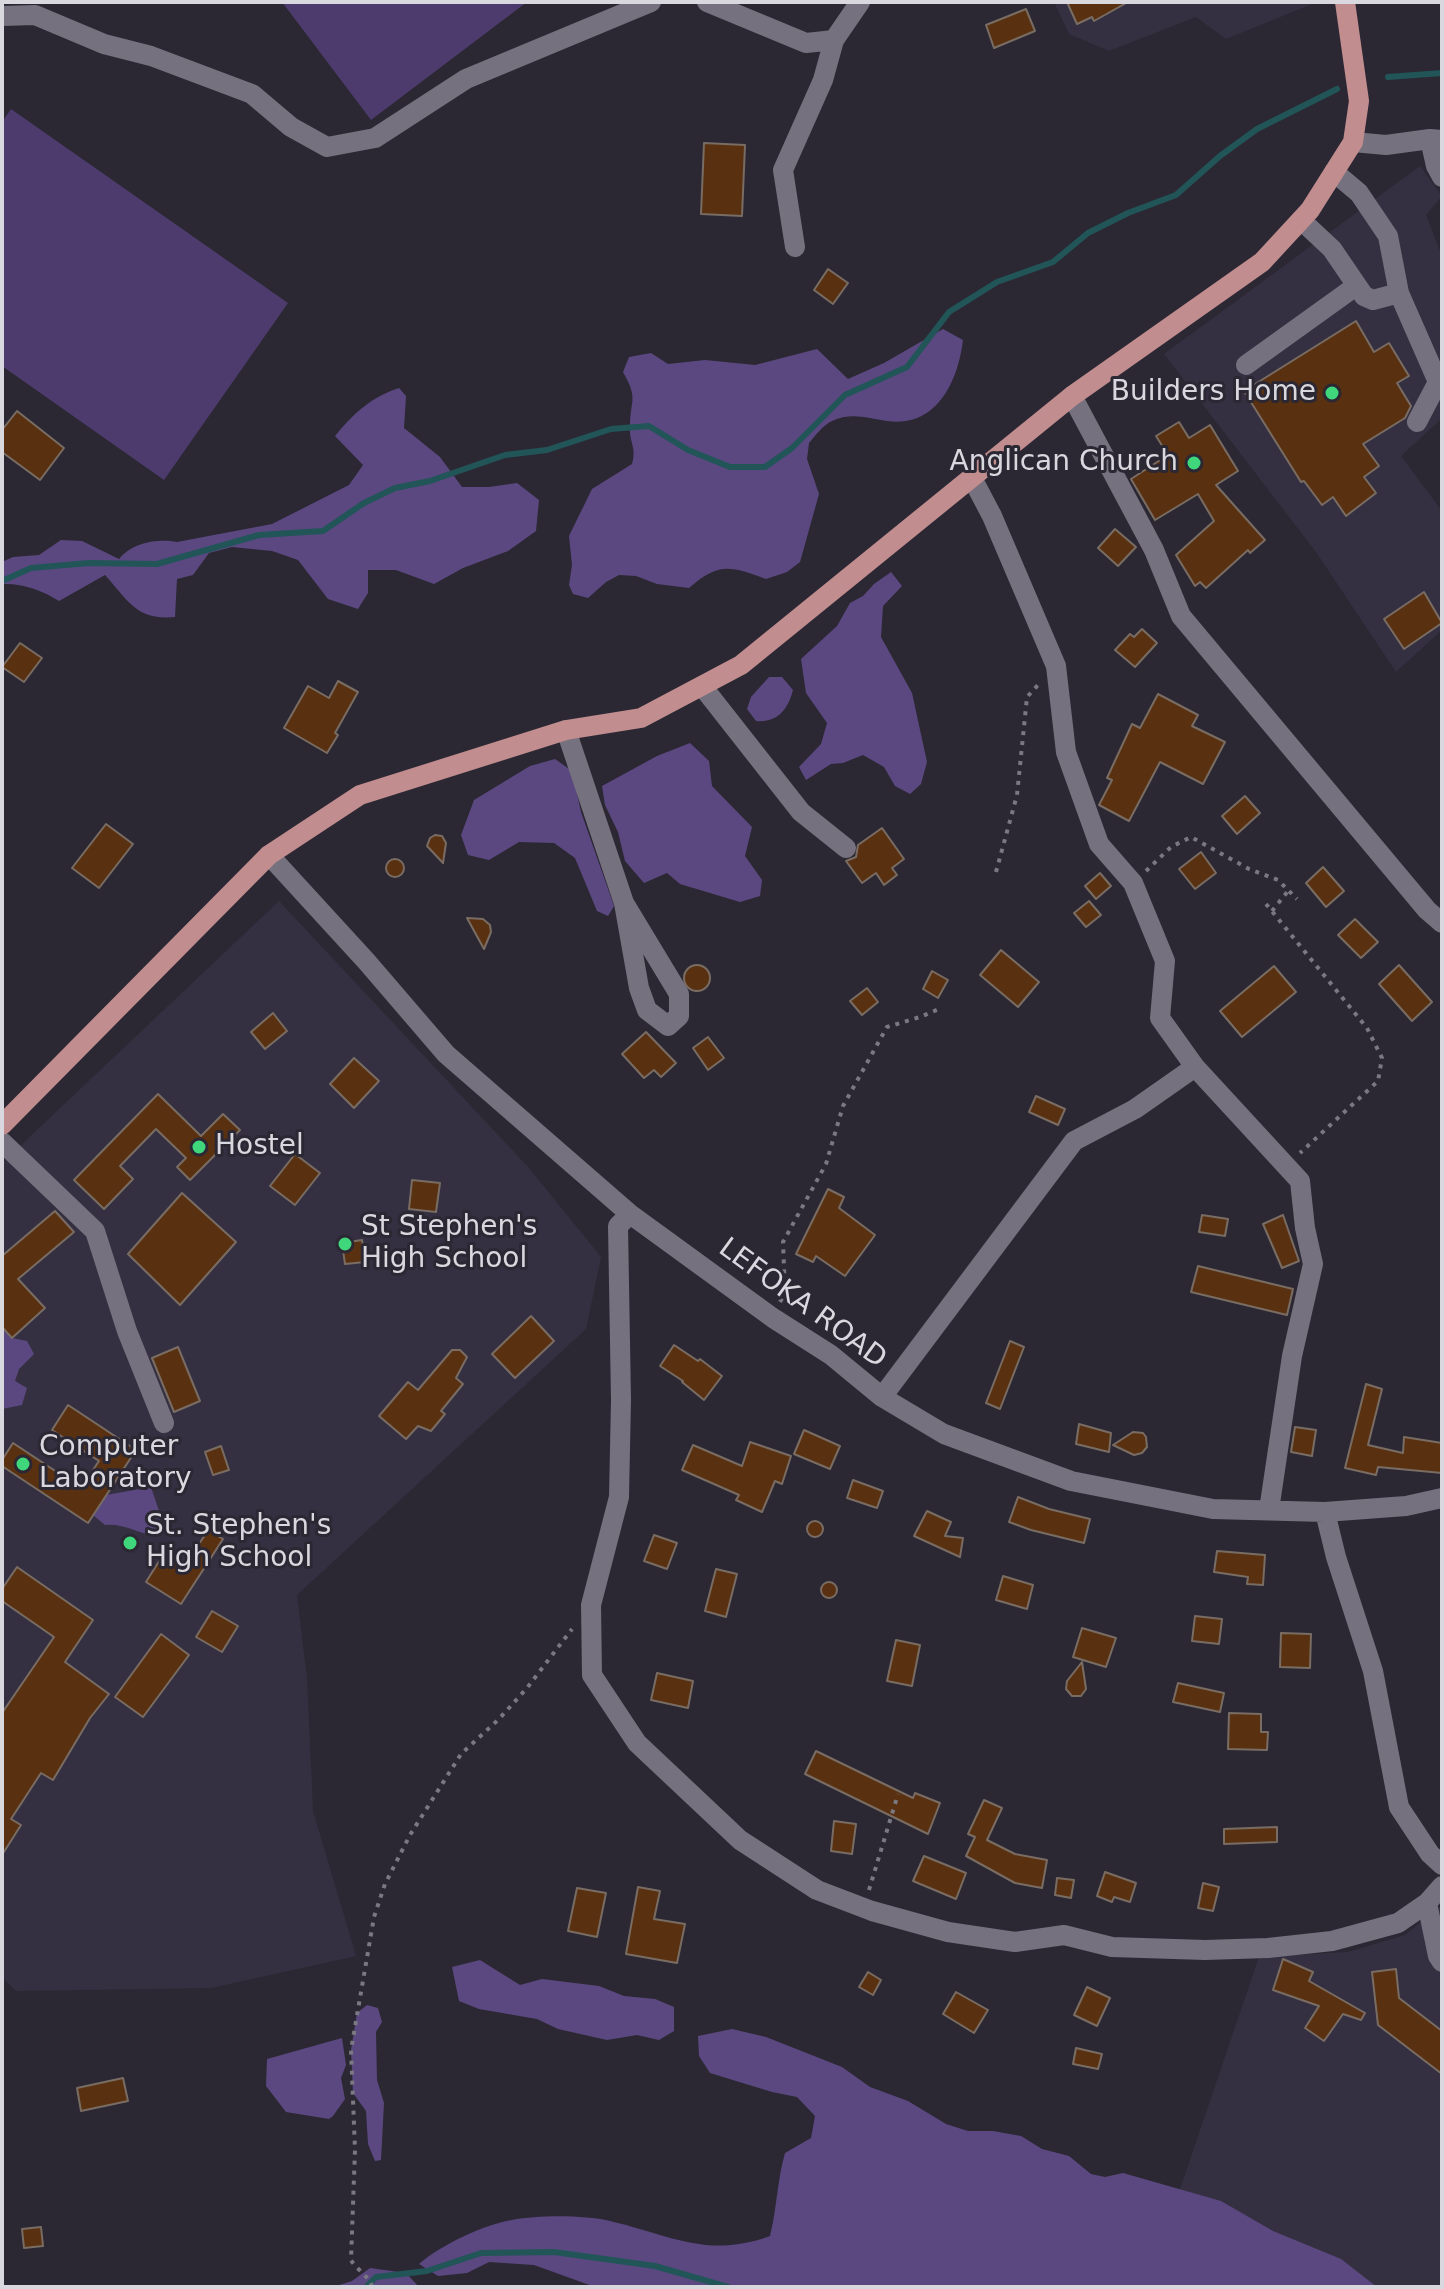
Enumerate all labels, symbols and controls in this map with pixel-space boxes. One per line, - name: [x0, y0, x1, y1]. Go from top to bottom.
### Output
- place label: Builders Home: [1111, 376, 1316, 410]
- marker: Builders Home: [1323, 384, 1341, 402]
- place label: Anglican Church: [949, 446, 1178, 480]
- marker: Anglican Church: [1185, 454, 1203, 472]
- place label: Hostel: [215, 1130, 304, 1164]
- marker: Hostel: [190, 1138, 208, 1156]
- place label: St Stephen's High School: [361, 1211, 537, 1277]
- street label: LEFOKA ROAD: [712, 1232, 892, 1376]
- marker: St Stephen's High School: [336, 1235, 354, 1253]
- place label: Computer Laboratory: [39, 1431, 192, 1497]
- marker: Computer Laboratory: [14, 1455, 32, 1473]
- place label: St. Stephen's High School: [146, 1510, 331, 1576]
- marker: St. Stephen's High School: [121, 1534, 139, 1552]

